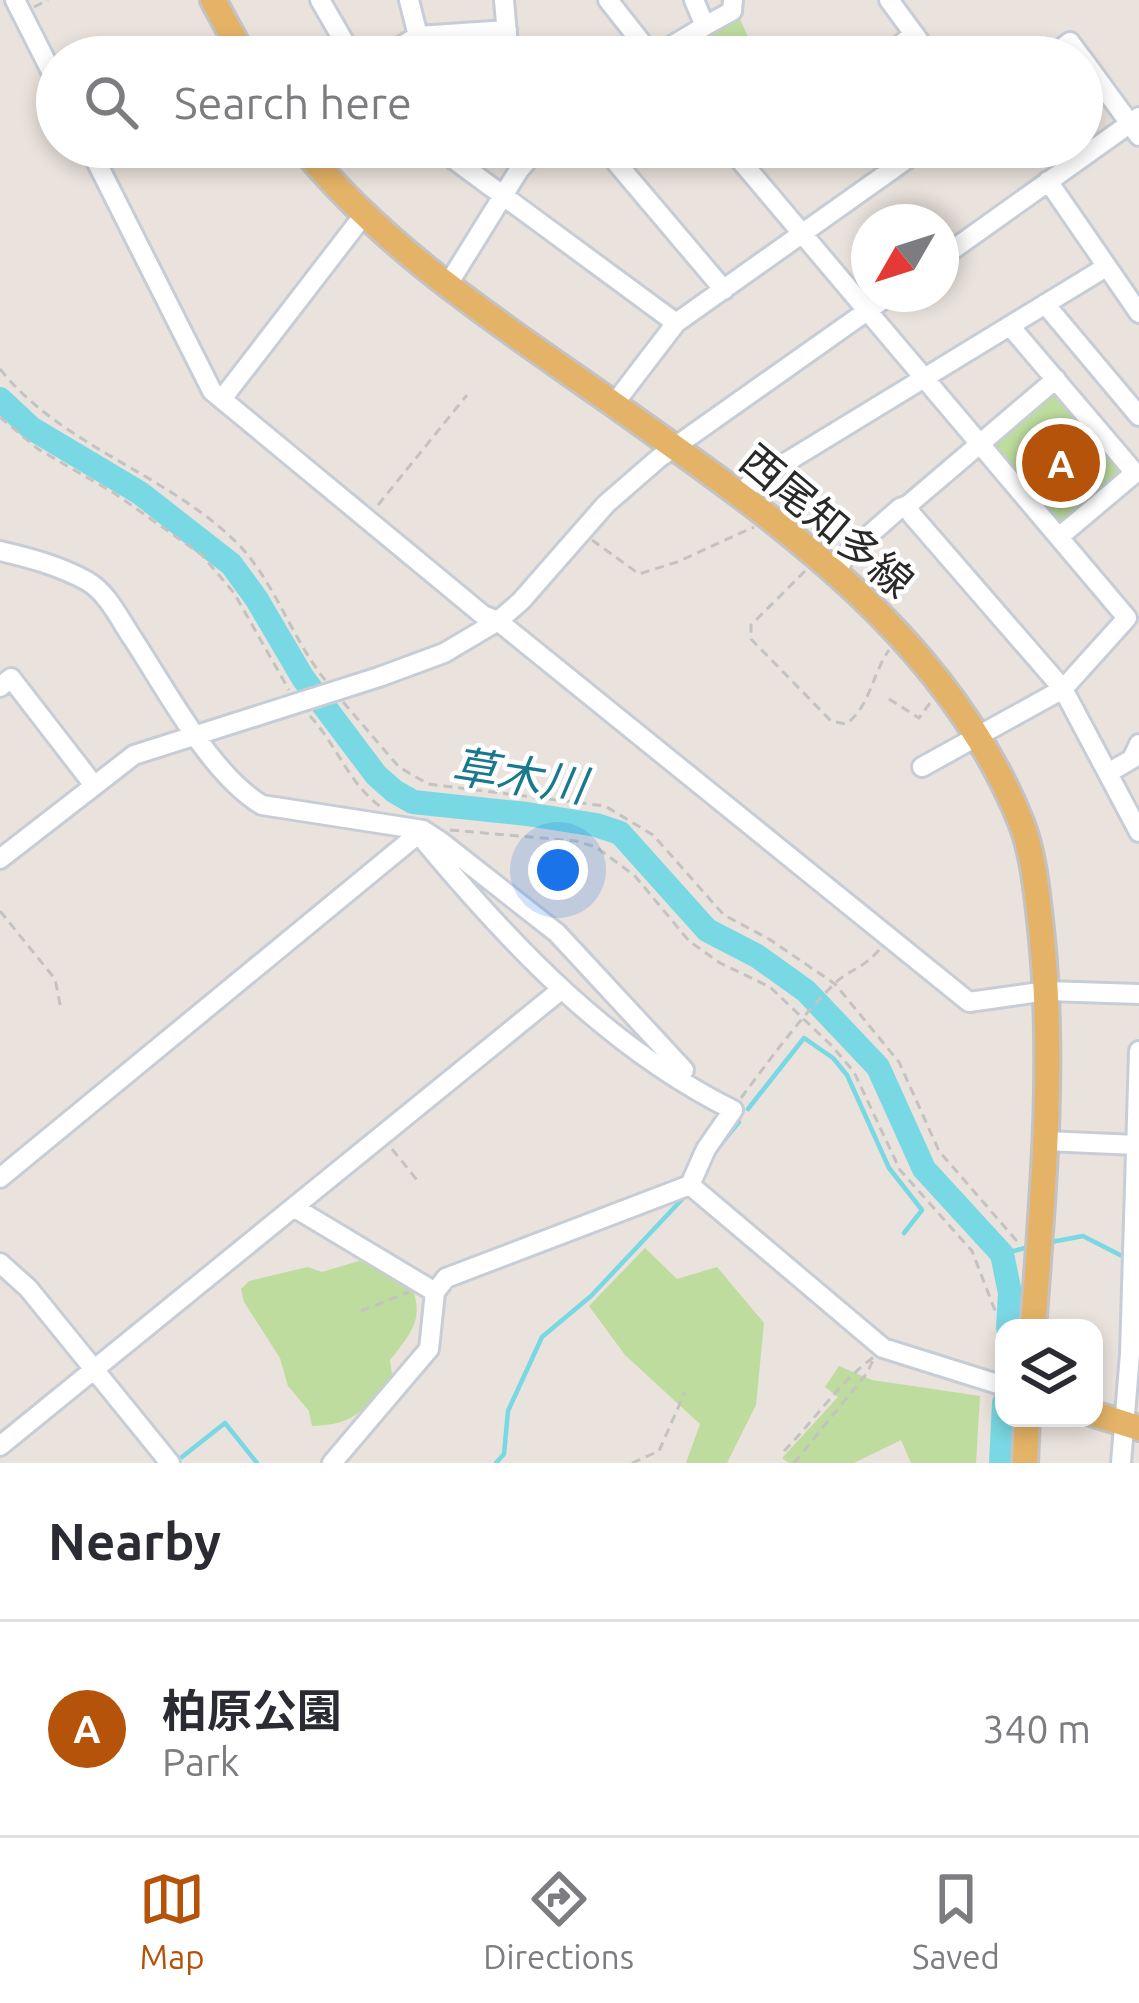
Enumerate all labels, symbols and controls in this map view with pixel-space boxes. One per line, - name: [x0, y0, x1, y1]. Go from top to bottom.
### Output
- search box: [36, 36, 1103, 168]
- icon: search: [78, 69, 144, 135]
- text: Search here: [174, 77, 412, 128]
- north arrow: [851, 204, 959, 312]
- pin: A: [1022, 418, 1100, 508]
- street label: 西尾知多線: [732, 435, 923, 606]
- water label: 草木川: [448, 740, 594, 812]
- your location: [528, 840, 588, 900]
- map controls: [995, 1319, 1103, 1427]
- button: layers: [995, 1319, 1103, 1427]
- text: Nearby: [48, 1512, 221, 1570]
- text: 柏原公園: [162, 1685, 342, 1736]
- text: A: [73, 1707, 101, 1750]
- text: 340 m: [982, 1707, 1091, 1750]
- text: Park: [162, 1740, 240, 1783]
- tab: Map: [139, 1866, 205, 1975]
- tab: Directions: [483, 1866, 634, 1975]
- tab: Saved: [912, 1866, 1000, 1975]

